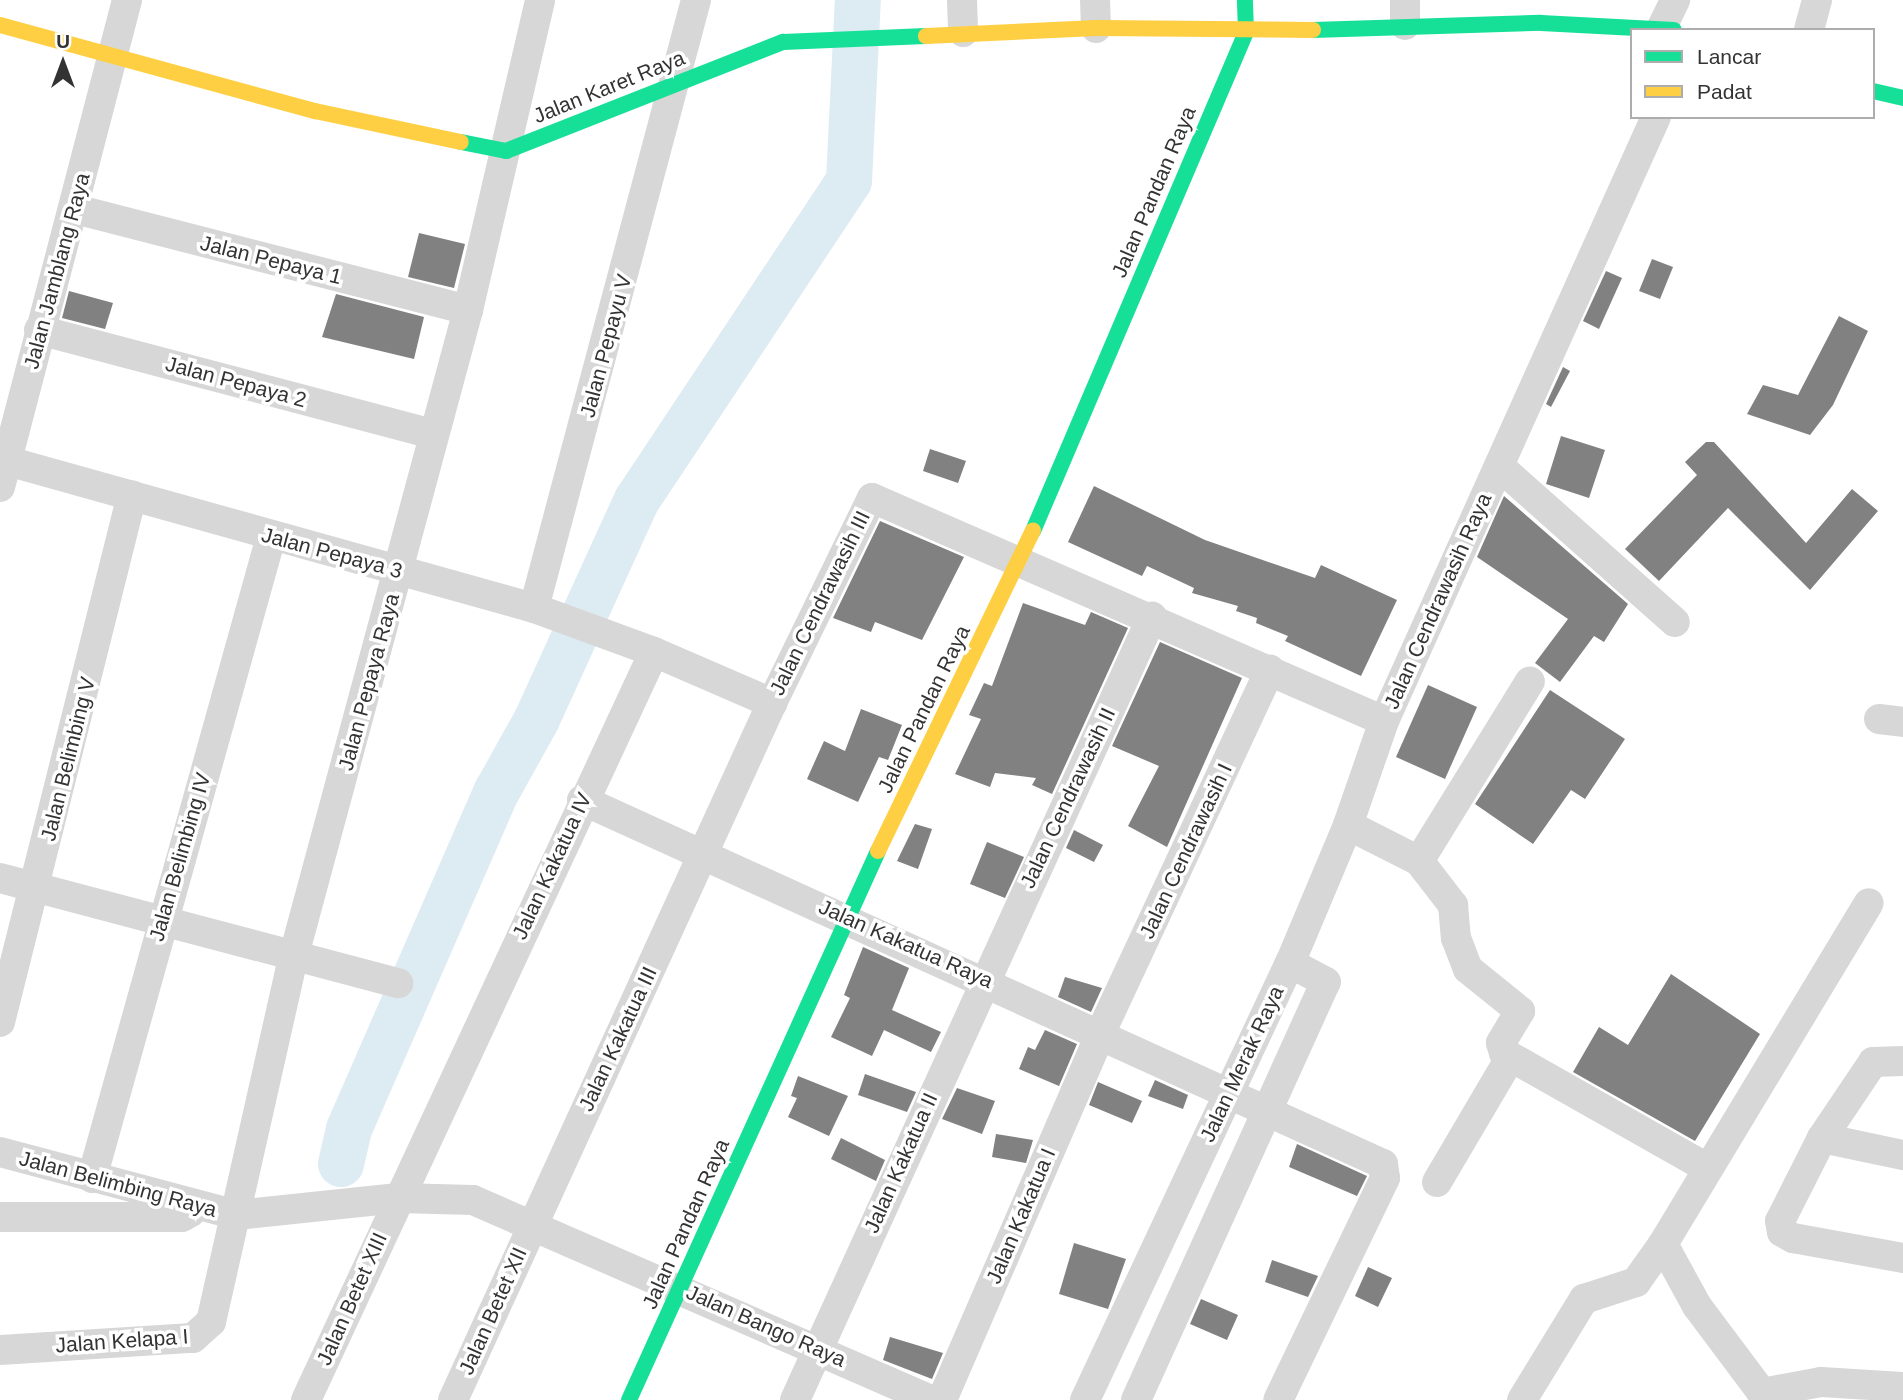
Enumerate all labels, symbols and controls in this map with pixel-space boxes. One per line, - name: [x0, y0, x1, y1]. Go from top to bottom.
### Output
- north arrow: [28, 28, 98, 98]
- legend: [1630, 28, 1875, 119]
- text: U: [56, 31, 70, 52]
- street label: Jalan Karet Raya: [530, 45, 688, 129]
- text: Lancar: [1697, 45, 1761, 68]
- text: Padat: [1697, 80, 1752, 103]
- street label: Jalan Pandan Raya: [1107, 103, 1201, 281]
- street label: Jalan Jamblang Raya: [19, 170, 95, 372]
- street label: Jalan Pepaya 1: [198, 230, 344, 290]
- street label: Jalan Pepayu V: [575, 272, 637, 420]
- street label: Jalan Pepaya 2: [163, 351, 309, 413]
- street label: Jalan Cendrawasih Raya: [1379, 489, 1497, 713]
- street label: Jalan Cendrawasih III: [764, 507, 876, 699]
- street label: Jalan Pepaya 3: [259, 522, 405, 584]
- street label: Jalan Pepaya Raya: [333, 591, 405, 773]
- street label: Jalan Pandan Raya: [872, 621, 976, 797]
- street label: Jalan Belimbing V: [35, 674, 101, 844]
- street label: Jalan Cendrawasih II: [1015, 704, 1121, 892]
- street label: Jalan Cendrawasih I: [1134, 759, 1238, 943]
- street label: Jalan Belimbing IV: [144, 770, 216, 944]
- street label: Jalan Kakatua IV: [507, 789, 597, 943]
- street label: Jalan Kakatua Raya: [815, 894, 997, 994]
- street label: Jalan Kakatua III: [574, 963, 662, 1115]
- street label: Jalan Merak Raya: [1195, 982, 1289, 1146]
- street label: Jalan Kakatua II: [859, 1089, 943, 1237]
- street label: Jalan Pandan Raya: [637, 1135, 735, 1313]
- street label: Jalan Kakatua I: [981, 1144, 1061, 1288]
- street label: Jalan Belimbing Raya: [17, 1146, 219, 1222]
- street label: Jalan Betet XIII: [312, 1229, 392, 1369]
- street label: Jalan Betet XII: [454, 1243, 532, 1379]
- street label: Jalan Bango Raya: [682, 1280, 850, 1372]
- street label: Jalan Kelapa I: [55, 1324, 189, 1358]

